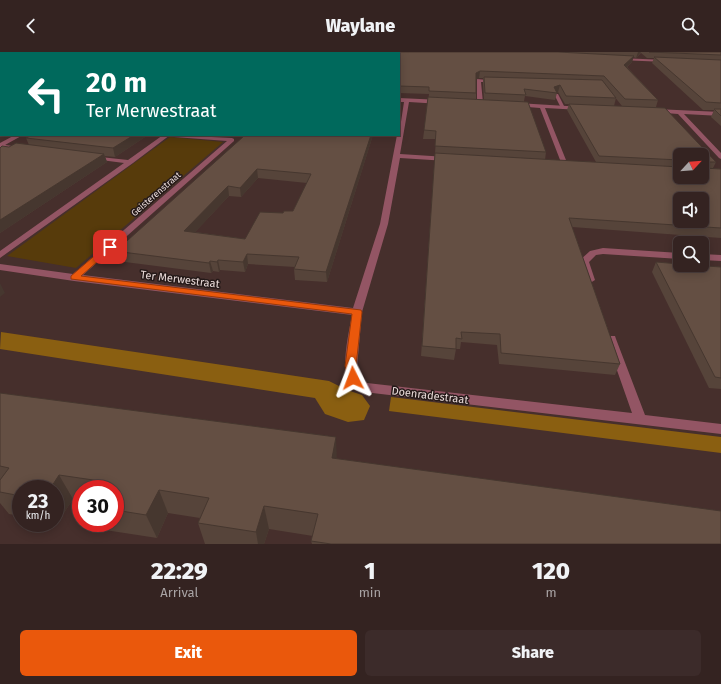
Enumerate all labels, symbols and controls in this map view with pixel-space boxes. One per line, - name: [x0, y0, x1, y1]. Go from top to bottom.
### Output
- icon: back: [20, 15, 42, 37]
- text: Waylane: [326, 15, 395, 37]
- icon: search: [679, 15, 701, 37]
- text: 20 m: [86, 66, 147, 99]
- icon: left: [20, 68, 72, 120]
- text: Ter Merwestraat: [86, 100, 217, 122]
- north arrow: [673, 148, 709, 184]
- map controls: [673, 148, 709, 272]
- street label: Geisterenstraat: [129, 169, 183, 218]
- button: sound: [673, 192, 709, 228]
- pin: [93, 230, 127, 264]
- icon: arrive: [99, 236, 121, 258]
- button: search: [673, 236, 709, 272]
- street label: Ter Merwestraat: [140, 268, 220, 291]
- position arrow: [332, 357, 374, 399]
- street label: Doenradestraat: [391, 384, 469, 407]
- speed limit sign: 30: [72, 480, 124, 532]
- text: 23: [28, 489, 48, 513]
- text: km/h: [26, 510, 50, 522]
- text: 22:29: [151, 557, 208, 585]
- text: 1: [364, 557, 376, 585]
- text: 120: [532, 557, 570, 585]
- text: Arrival: [160, 585, 198, 600]
- text: min: [359, 585, 381, 600]
- text: m: [545, 585, 557, 600]
- button: Exit: [20, 630, 357, 676]
- button: Share: [365, 630, 701, 676]

